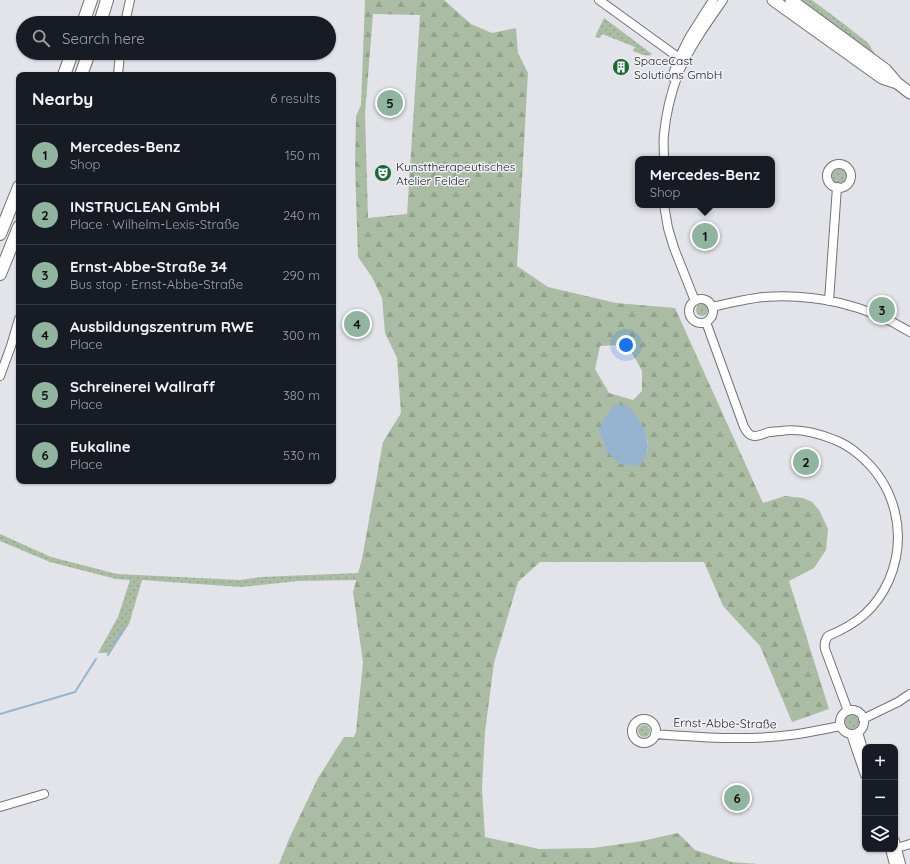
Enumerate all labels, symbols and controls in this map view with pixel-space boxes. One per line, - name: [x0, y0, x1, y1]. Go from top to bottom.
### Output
- search box: [16, 16, 336, 60]
- icon: search: [30, 27, 52, 49]
- text: Search here: [62, 29, 145, 48]
- place label: SpaceCast Solutions GmbH: [634, 53, 722, 82]
- building icon: SpaceCast Solutions GmbH: [611, 57, 631, 77]
- text: Nearby: [32, 88, 93, 109]
- pin: 5: [377, 88, 403, 118]
- text: 6 results: [270, 90, 320, 106]
- text: Mercedes-Benz: [70, 137, 180, 156]
- text: 1: [42, 147, 48, 163]
- text: 150 m: [285, 147, 320, 163]
- text: Shop: [70, 156, 100, 172]
- popup: [635, 156, 775, 208]
- place label: Kunsttherapeutisches Atelier Felder: [396, 159, 516, 188]
- theatre icon: Kunsttherapeutisches Atelier Felder: [373, 163, 393, 183]
- text: Mercedes-Benz: [650, 165, 760, 184]
- text: Shop: [650, 184, 680, 200]
- text: INSTRUCLEAN GmbH: [70, 197, 220, 216]
- text: 2: [41, 207, 49, 223]
- text: 240 m: [283, 207, 320, 223]
- text: Place · Wilhelm-Lexis-Straße: [70, 216, 239, 232]
- pin: 1: [692, 221, 718, 251]
- text: Ernst-Abbe-Straße 34: [70, 257, 227, 276]
- text: 3: [42, 267, 48, 283]
- text: 290 m: [282, 267, 320, 283]
- text: Bus stop · Ernst-Abbe-Straße: [70, 276, 243, 292]
- pin: 3: [869, 295, 895, 325]
- pin: 4: [344, 309, 370, 339]
- text: Ausbildungszentrum RWE: [70, 317, 254, 336]
- text: 4: [41, 327, 49, 343]
- text: 300 m: [282, 327, 320, 343]
- your location: [616, 335, 636, 355]
- text: Place: [70, 336, 103, 352]
- text: Schreinerei Wallraff: [70, 377, 215, 396]
- text: 5: [41, 387, 49, 403]
- text: 380 m: [283, 387, 320, 403]
- text: Place: [70, 396, 103, 412]
- text: Eukaline: [70, 437, 131, 456]
- text: 6: [41, 447, 49, 463]
- text: 530 m: [283, 447, 320, 463]
- pin: 2: [793, 447, 819, 477]
- text: Place: [70, 456, 103, 472]
- street label: Ernst-Abbe-Straße: [673, 715, 777, 731]
- map controls: [862, 744, 898, 852]
- button: +: [862, 744, 898, 780]
- button: −: [862, 780, 898, 816]
- pin: 6: [724, 783, 750, 813]
- button: layers: [862, 816, 898, 852]

